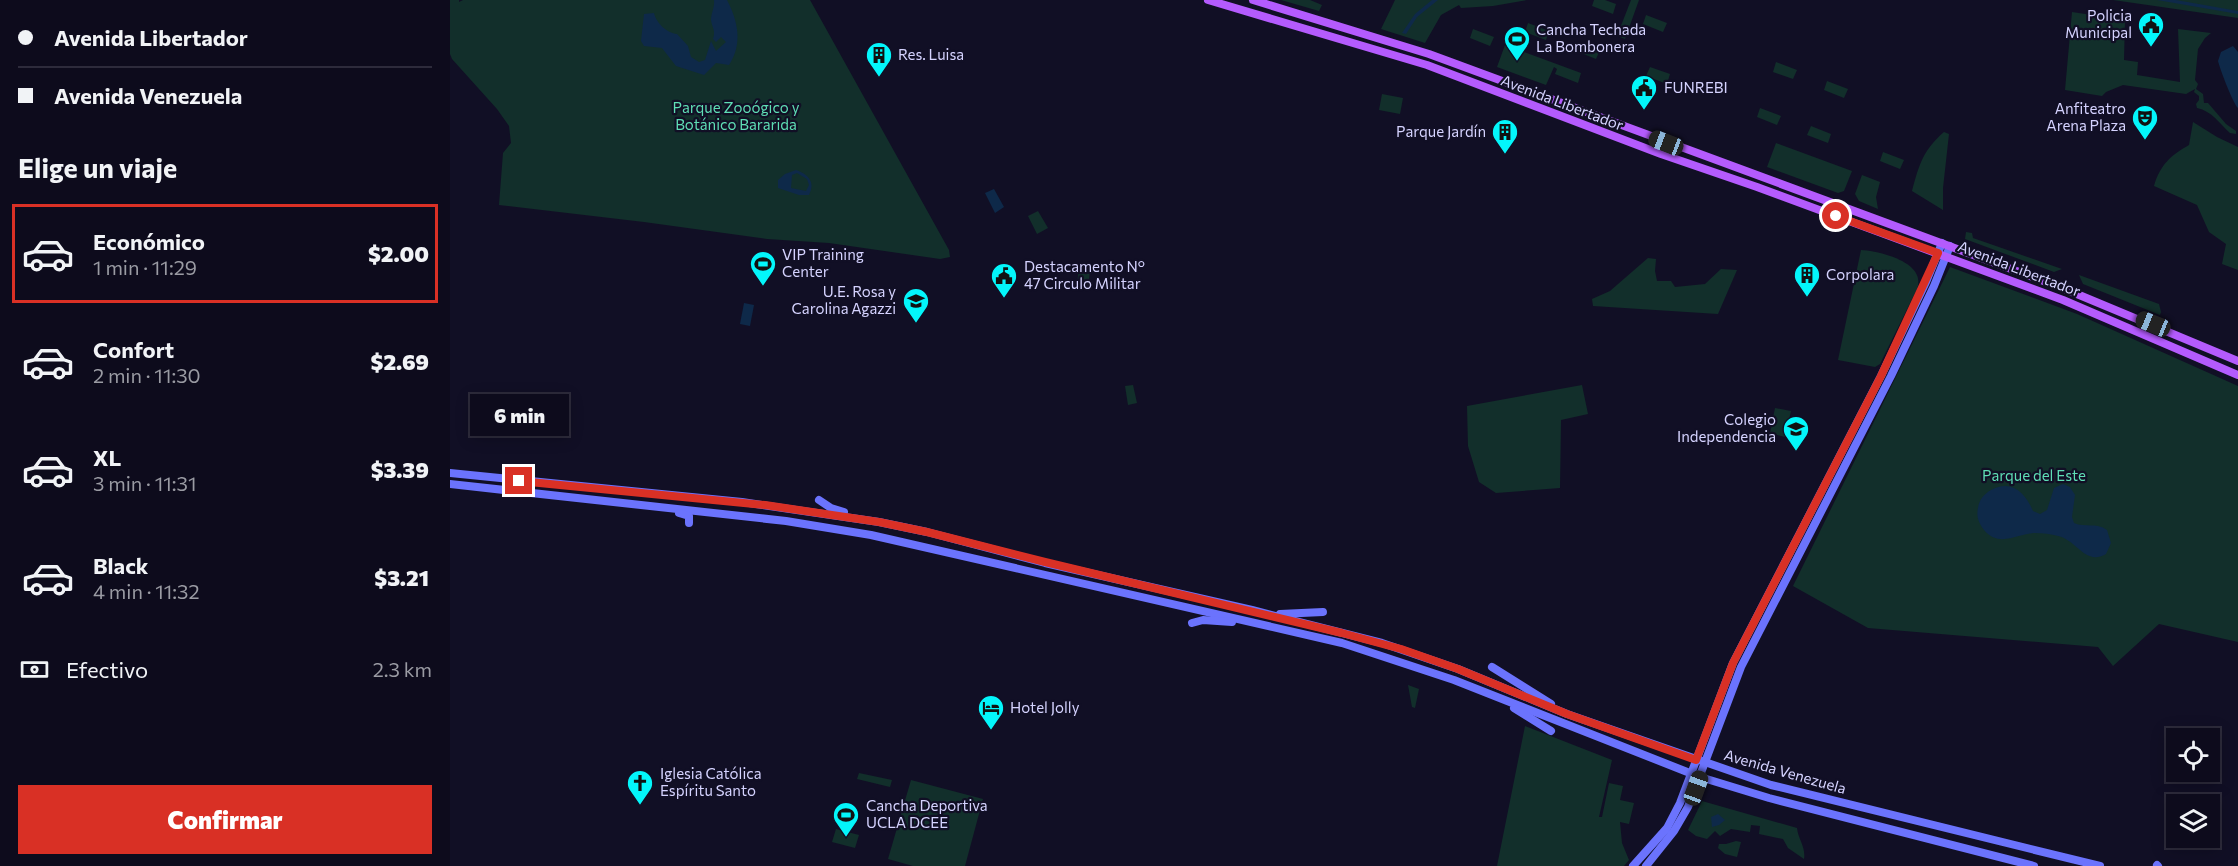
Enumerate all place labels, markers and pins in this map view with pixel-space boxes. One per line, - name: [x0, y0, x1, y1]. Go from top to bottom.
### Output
- place label: Policia Municipal: [2065, 6, 2132, 41]
- public building icon: Policia Municipal: [2136, 10, 2166, 48]
- place label: Cancha Techada La Bombonera: [1536, 20, 1646, 55]
- sports icon: Cancha Techada La Bombonera: [1502, 24, 1532, 62]
- building icon: Res. Luisa: [864, 40, 894, 78]
- place label: Res. Luisa: [898, 45, 964, 63]
- public building icon: FUNREBI: [1629, 73, 1659, 111]
- place label: FUNREBI: [1664, 78, 1728, 96]
- place label: Anfiteatro Arena Plaza: [2046, 99, 2126, 134]
- theatre icon: Anfiteatro Arena Plaza: [2130, 103, 2160, 141]
- building icon: Parque Jardín: [1490, 117, 1520, 155]
- place label: Parque Jardín: [1396, 122, 1486, 140]
- place label: VIP Training Center: [782, 245, 864, 280]
- sports icon: VIP Training Center: [748, 249, 778, 287]
- place label: Destacamento N° 47 Circulo Militar: [1024, 257, 1145, 292]
- building icon: Corpolara: [1792, 260, 1822, 298]
- public building icon: Destacamento N° 47 Circulo Militar: [989, 261, 1019, 299]
- place label: Corpolara: [1826, 265, 1894, 283]
- place label: U.E. Rosa y Carolina Agazzi: [792, 282, 896, 317]
- school or university icon: U.E. Rosa y Carolina Agazzi: [901, 286, 931, 324]
- place label: Colegio Independencia: [1677, 410, 1776, 445]
- school or university icon: Colegio Independencia: [1781, 414, 1811, 452]
- hotel icon: Hotel Jolly: [976, 693, 1006, 731]
- place label: Hotel Jolly: [1010, 698, 1080, 716]
- place label: Iglesia Católica Espíritu Santo: [660, 764, 762, 799]
- church icon: Iglesia Católica Espíritu Santo: [625, 768, 655, 806]
- place label: Cancha Deportiva UCLA DCEE: [866, 796, 988, 831]
- sports icon: Cancha Deportiva UCLA DCEE: [831, 800, 861, 838]

